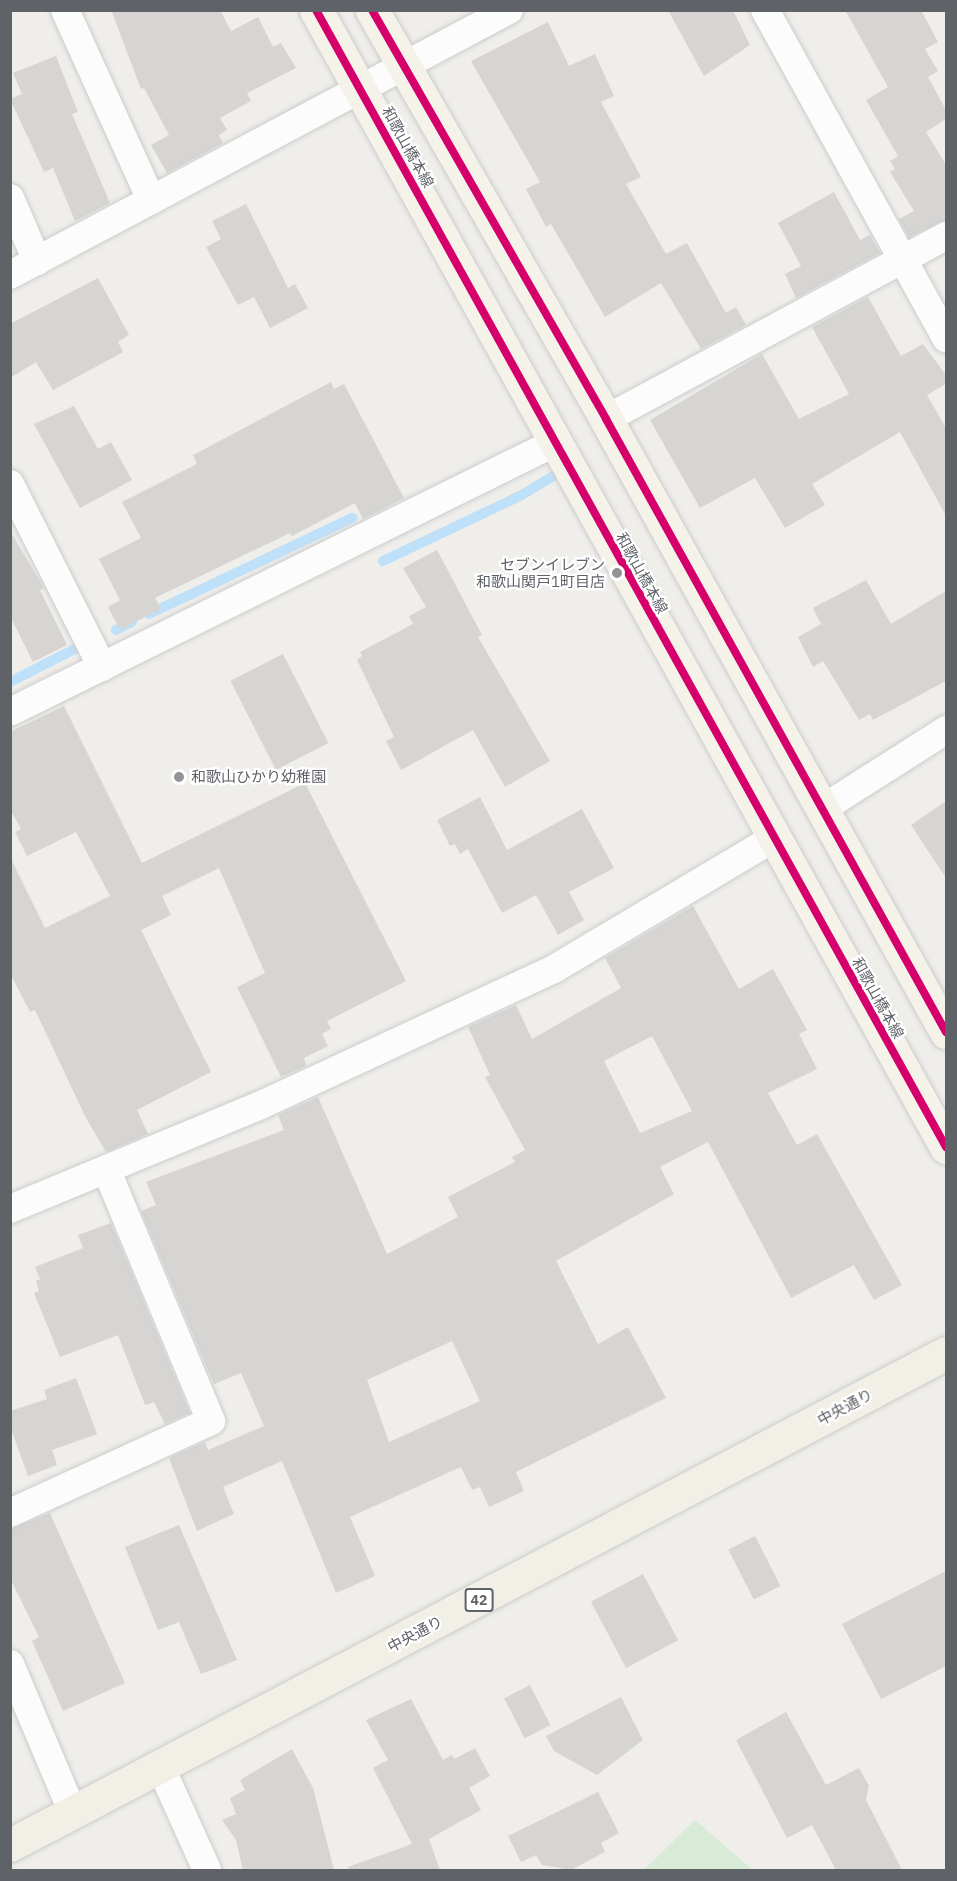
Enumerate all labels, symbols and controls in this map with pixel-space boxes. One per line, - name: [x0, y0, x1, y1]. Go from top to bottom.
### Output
- street label: 和歌山橋本線: [378, 103, 438, 191]
- street label: 和歌山橋本線: [612, 529, 672, 617]
- place label: セブンイレブン 和歌山関戸1町目店: [476, 555, 605, 590]
- marker: セブンイレブン 和歌山関戸1町目店: [610, 566, 624, 580]
- place label: 和歌山ひかり幼稚園: [191, 768, 326, 786]
- marker: 和歌山ひかり幼稚園: [172, 770, 186, 784]
- street label: 和歌山橋本線: [848, 954, 908, 1042]
- street label: 中央通り: [814, 1385, 876, 1429]
- road number: 42: [464, 1589, 494, 1611]
- street label: 中央通り: [384, 1612, 446, 1656]

